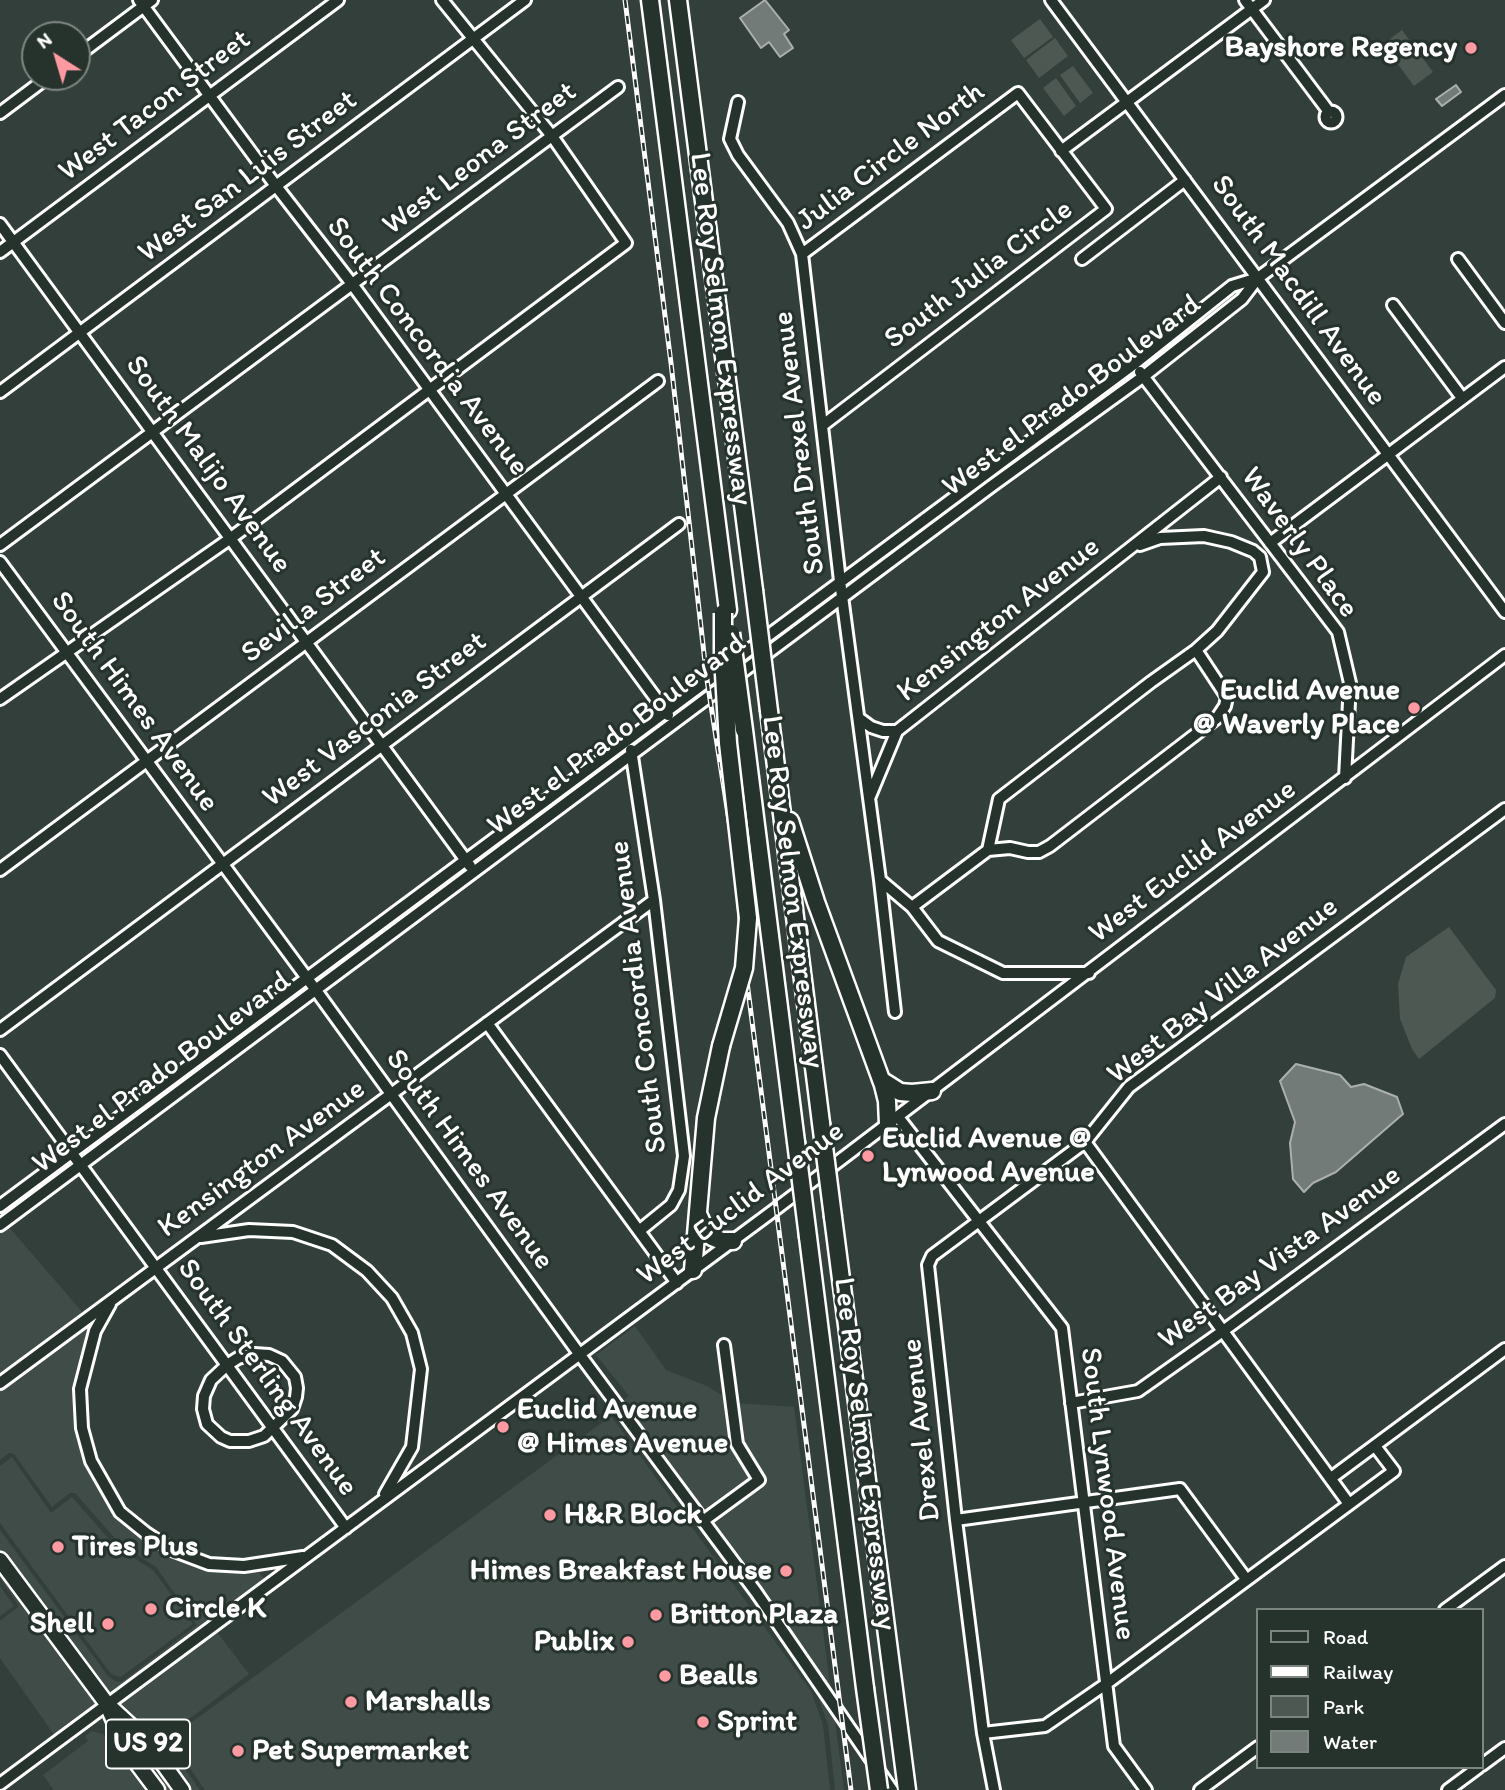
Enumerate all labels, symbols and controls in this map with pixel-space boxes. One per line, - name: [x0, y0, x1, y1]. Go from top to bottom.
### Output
- north arrow: [21, 21, 91, 91]
- street label: West Tacon Street: [52, 22, 258, 190]
- text: N: [32, 27, 56, 53]
- place label: Bayshore Regency: [1225, 30, 1457, 66]
- marker: Bayshore Regency: [1463, 40, 1479, 56]
- street label: West Leona Street: [376, 74, 584, 244]
- street label: Julia Circle North: [790, 75, 992, 239]
- street label: West San Luis Street: [131, 83, 365, 271]
- street label: Lee Roy Selmon Expressway: [680, 150, 760, 508]
- street label: South Macdill Avenue: [1202, 169, 1394, 413]
- street label: South Julia Circle: [878, 192, 1080, 358]
- street label: South Concordia Avenue: [318, 210, 536, 484]
- street label: West el Prado Boulevard: [936, 287, 1208, 505]
- street label: South Drexel Avenue: [766, 309, 834, 577]
- street label: South Malijo Avenue: [117, 349, 299, 581]
- street label: Waverly Place: [1232, 460, 1366, 626]
- street label: Kensington Avenue: [890, 530, 1108, 710]
- street label: Sevilla Street: [235, 540, 393, 672]
- street label: South Himes Avenue: [42, 585, 226, 819]
- street label: West Vasconia Street: [256, 624, 494, 816]
- street label: West el Prado Boulevard: [481, 626, 753, 844]
- place label: Euclid Avenue @ Waverly Place: [1193, 673, 1400, 744]
- marker: Euclid Avenue @ Waverly Place: [1406, 700, 1422, 716]
- street label: Lee Roy Selmon Expressway: [752, 713, 832, 1071]
- street label: West Euclid Avenue: [1082, 772, 1304, 952]
- street label: South Concordia Avenue: [602, 839, 676, 1155]
- street label: West Bay Villa Avenue: [1100, 890, 1346, 1092]
- street label: West el Prado Boulevard: [26, 964, 298, 1182]
- street label: South Himes Avenue: [377, 1043, 561, 1277]
- street label: Kensington Avenue: [151, 1072, 373, 1246]
- street label: West Euclid Avenue: [630, 1114, 852, 1294]
- place label: Euclid Avenue @ Lynwood Avenue: [882, 1121, 1095, 1192]
- marker: Euclid Avenue @ Lynwood Avenue: [860, 1148, 876, 1164]
- street label: West Bay Vista Avenue: [1152, 1158, 1408, 1358]
- street label: South Sterling Avenue: [169, 1252, 365, 1504]
- street label: Lee Roy Selmon Expressway: [824, 1275, 904, 1633]
- street label: Drexel Avenue: [895, 1337, 949, 1523]
- street label: South Lynwood Avenue: [1071, 1346, 1143, 1642]
- place label: Euclid Avenue @ Himes Avenue: [517, 1392, 728, 1462]
- marker: Euclid Avenue @ Himes Avenue: [495, 1419, 511, 1435]
- place label: H&R Block: [564, 1497, 702, 1533]
- marker: H&R Block: [542, 1507, 558, 1523]
- place label: Tires Plus: [72, 1529, 198, 1565]
- marker: Tires Plus: [50, 1539, 66, 1555]
- place label: Himes Breakfast House: [470, 1553, 772, 1589]
- marker: Himes Breakfast House: [778, 1563, 794, 1579]
- place label: Circle K: [165, 1591, 266, 1627]
- place label: Britton Plaza: [670, 1597, 838, 1633]
- marker: Circle K: [143, 1601, 159, 1617]
- place label: Shell: [30, 1606, 94, 1642]
- marker: Britton Plaza: [648, 1607, 664, 1623]
- legend: [1256, 1608, 1484, 1769]
- marker: Shell: [100, 1616, 116, 1632]
- place label: Publix: [534, 1624, 614, 1660]
- text: Road: [1323, 1624, 1368, 1649]
- marker: Publix: [620, 1634, 636, 1650]
- place label: Bealls: [679, 1658, 758, 1694]
- text: Railway: [1323, 1659, 1393, 1684]
- marker: Bealls: [657, 1668, 673, 1684]
- place label: Marshalls: [365, 1684, 491, 1720]
- marker: Marshalls: [343, 1694, 359, 1710]
- text: Park: [1323, 1694, 1364, 1719]
- place label: Sprint: [717, 1704, 797, 1740]
- marker: Sprint: [695, 1714, 711, 1730]
- road number: US 92: [106, 1720, 190, 1768]
- text: Water: [1323, 1729, 1377, 1754]
- place label: Pet Supermarket: [252, 1733, 469, 1769]
- marker: Pet Supermarket: [230, 1743, 246, 1759]

